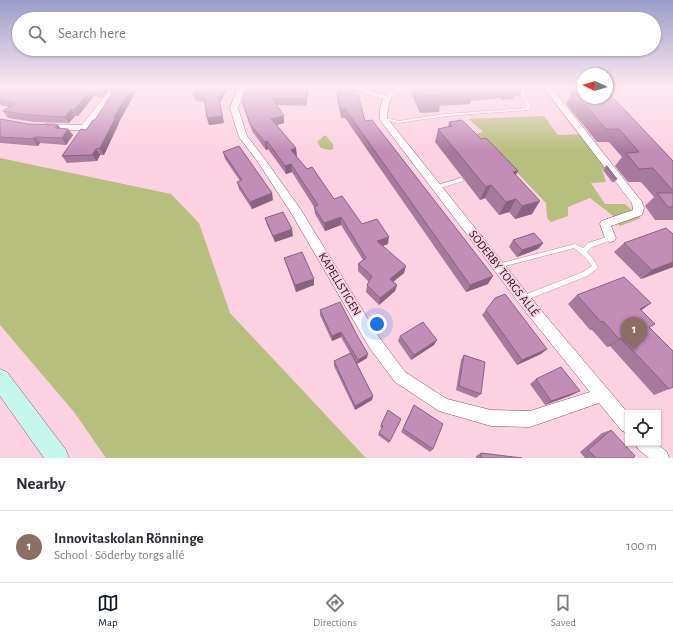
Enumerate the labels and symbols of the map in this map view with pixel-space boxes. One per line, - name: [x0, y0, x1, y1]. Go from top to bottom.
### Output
- north arrow: [577, 68, 613, 104]
- street label: SÖDERBY TORGS ALLÉ: [467, 227, 542, 318]
- street label: KAPELLSTIGEN: [317, 250, 363, 318]
- your location: [367, 314, 387, 334]
- pin: 1: [621, 317, 647, 350]

